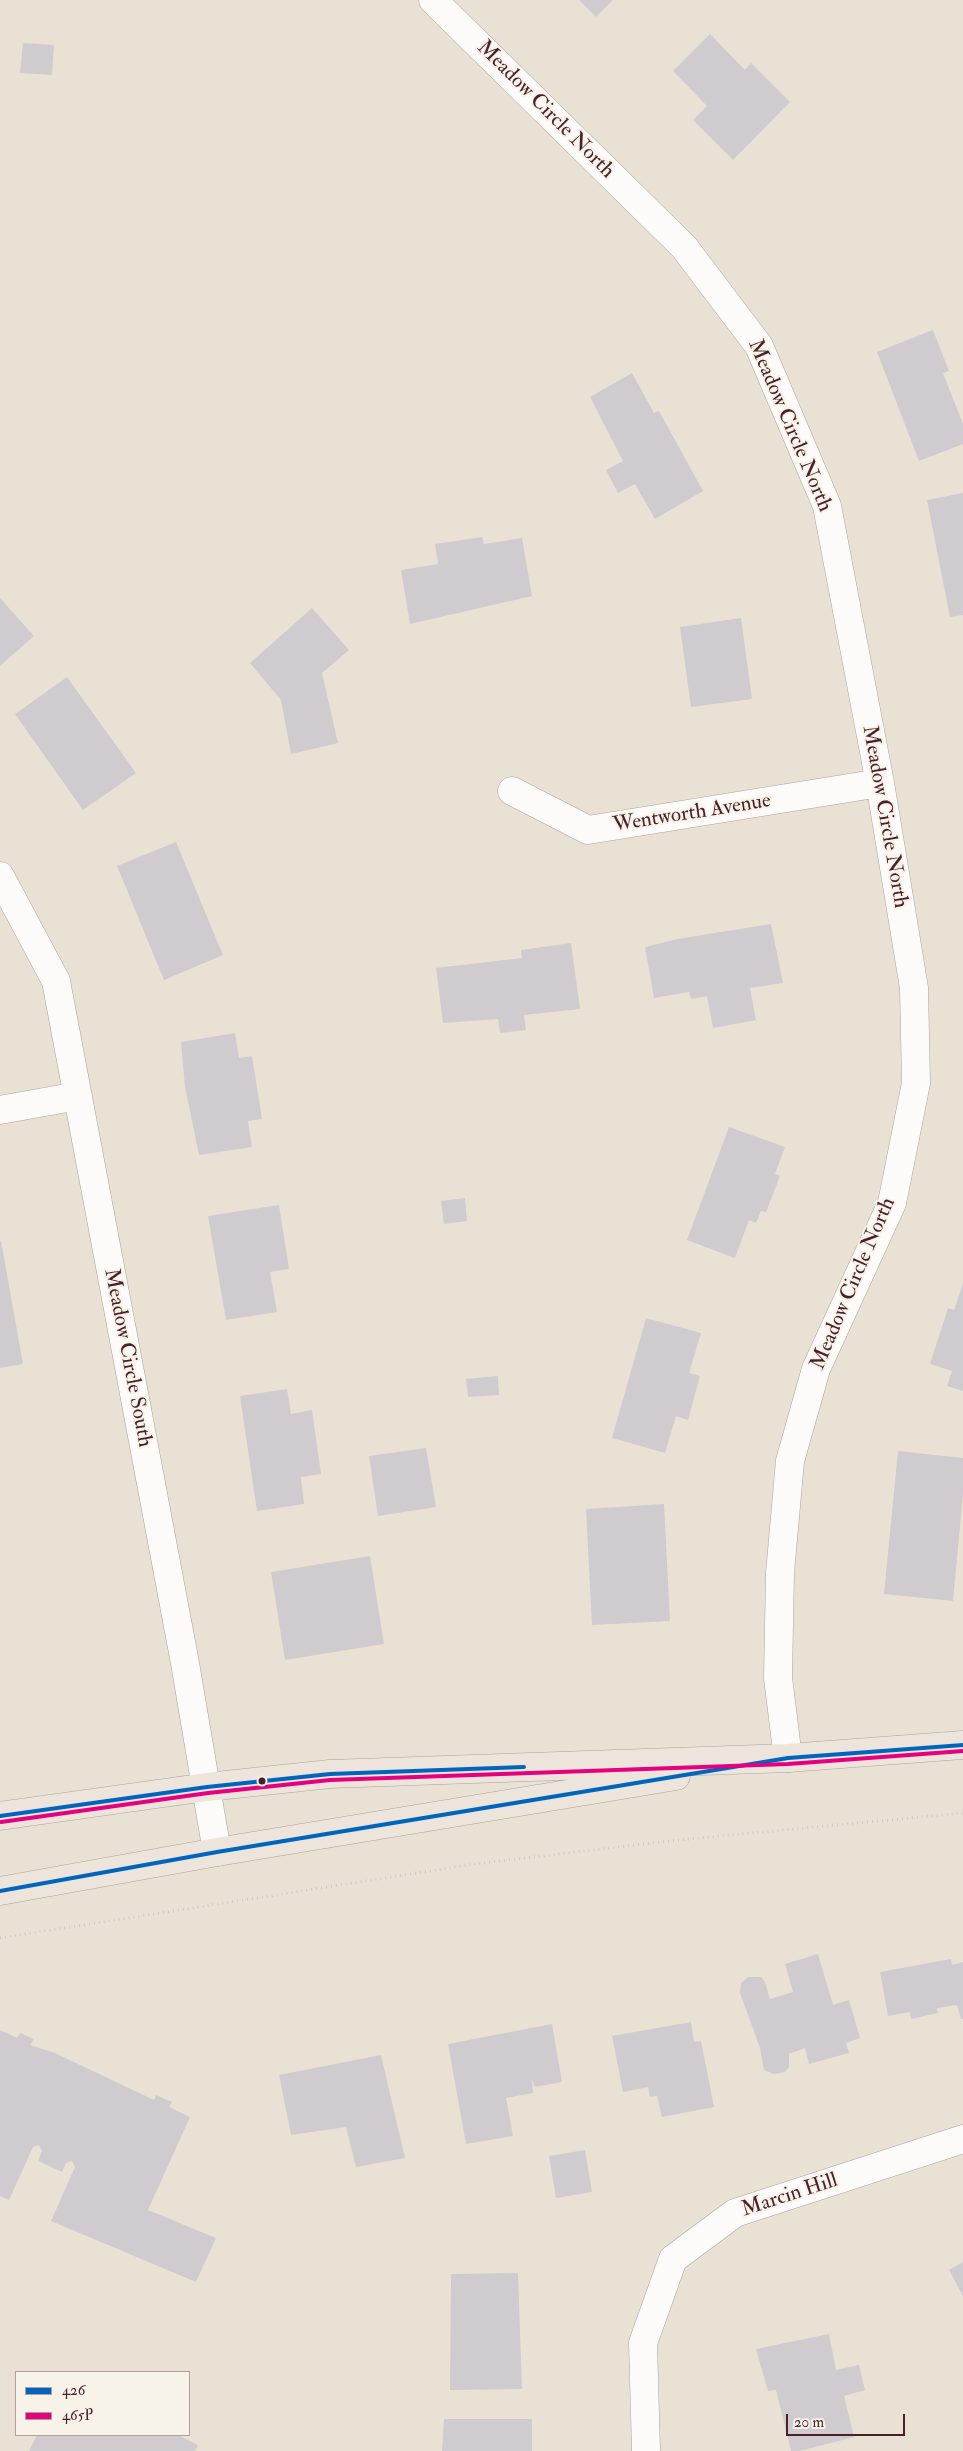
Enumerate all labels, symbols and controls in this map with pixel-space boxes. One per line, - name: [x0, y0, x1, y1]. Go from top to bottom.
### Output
- street label: Meadow Circle North: [471, 36, 619, 184]
- street label: Meadow Circle North: [741, 336, 837, 516]
- street label: Meadow Circle North: [856, 724, 912, 910]
- street label: Wentworth Avenue: [611, 789, 773, 839]
- street label: Meadow Circle North: [806, 1194, 902, 1374]
- street label: Meadow Circle South: [97, 1267, 157, 1449]
- unlabelled marker: [257, 1776, 267, 1786]
- street label: Marcin Hill: [739, 2169, 841, 2223]
- legend: [15, 2371, 190, 2436]
- text: 426: [62, 2381, 85, 2400]
- scale bar: [788, 2404, 907, 2436]
- text: 465P: [62, 2406, 93, 2425]
- text: 20 m: [794, 2413, 824, 2432]

